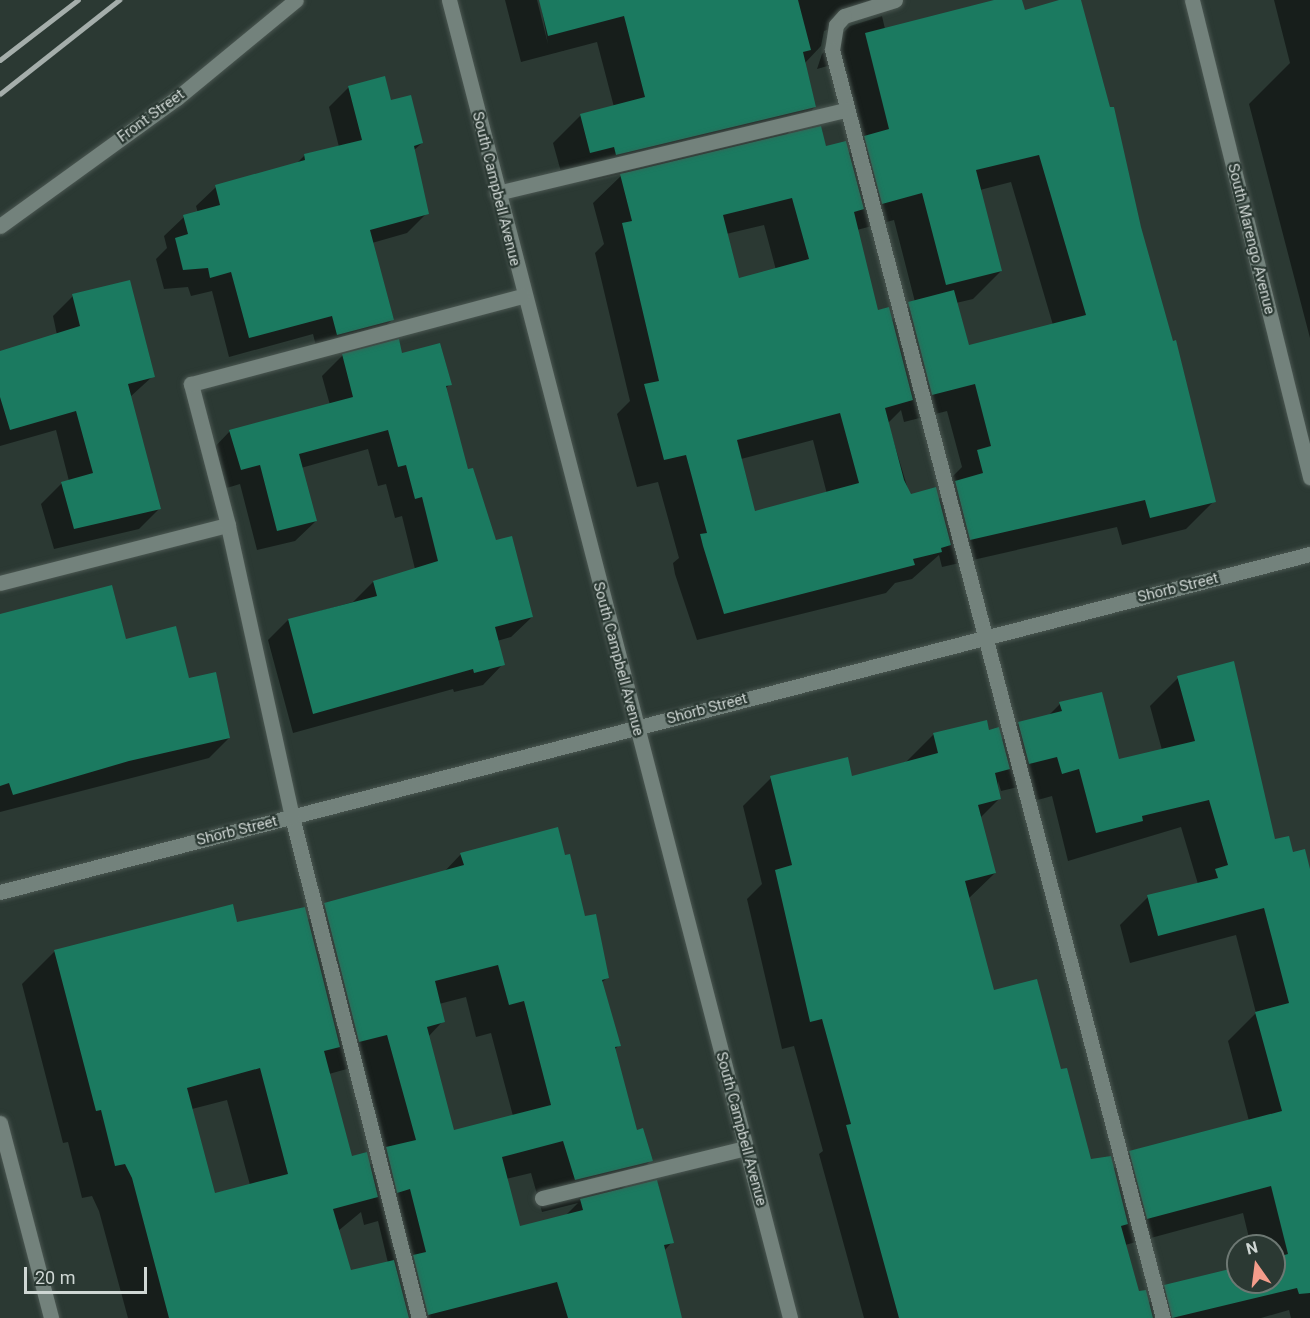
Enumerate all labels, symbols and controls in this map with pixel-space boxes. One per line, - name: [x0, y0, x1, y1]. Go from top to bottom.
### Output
- street label: Front Street: [114, 86, 188, 146]
- street label: South Campbell Avenue: [468, 110, 524, 268]
- street label: South Marengo Avenue: [1224, 162, 1278, 316]
- street label: Shorb Street: [1136, 569, 1220, 607]
- street label: South Campbell Avenue: [589, 580, 647, 738]
- street label: Shorb Street: [665, 690, 749, 728]
- street label: Shorb Street: [195, 812, 279, 850]
- street label: South Campbell Avenue: [712, 1050, 770, 1208]
- north arrow: [1226, 1234, 1286, 1294]
- text: N: [1244, 1237, 1260, 1259]
- scale bar: [27, 1255, 150, 1293]
- text: 20 m: [35, 1267, 75, 1288]

